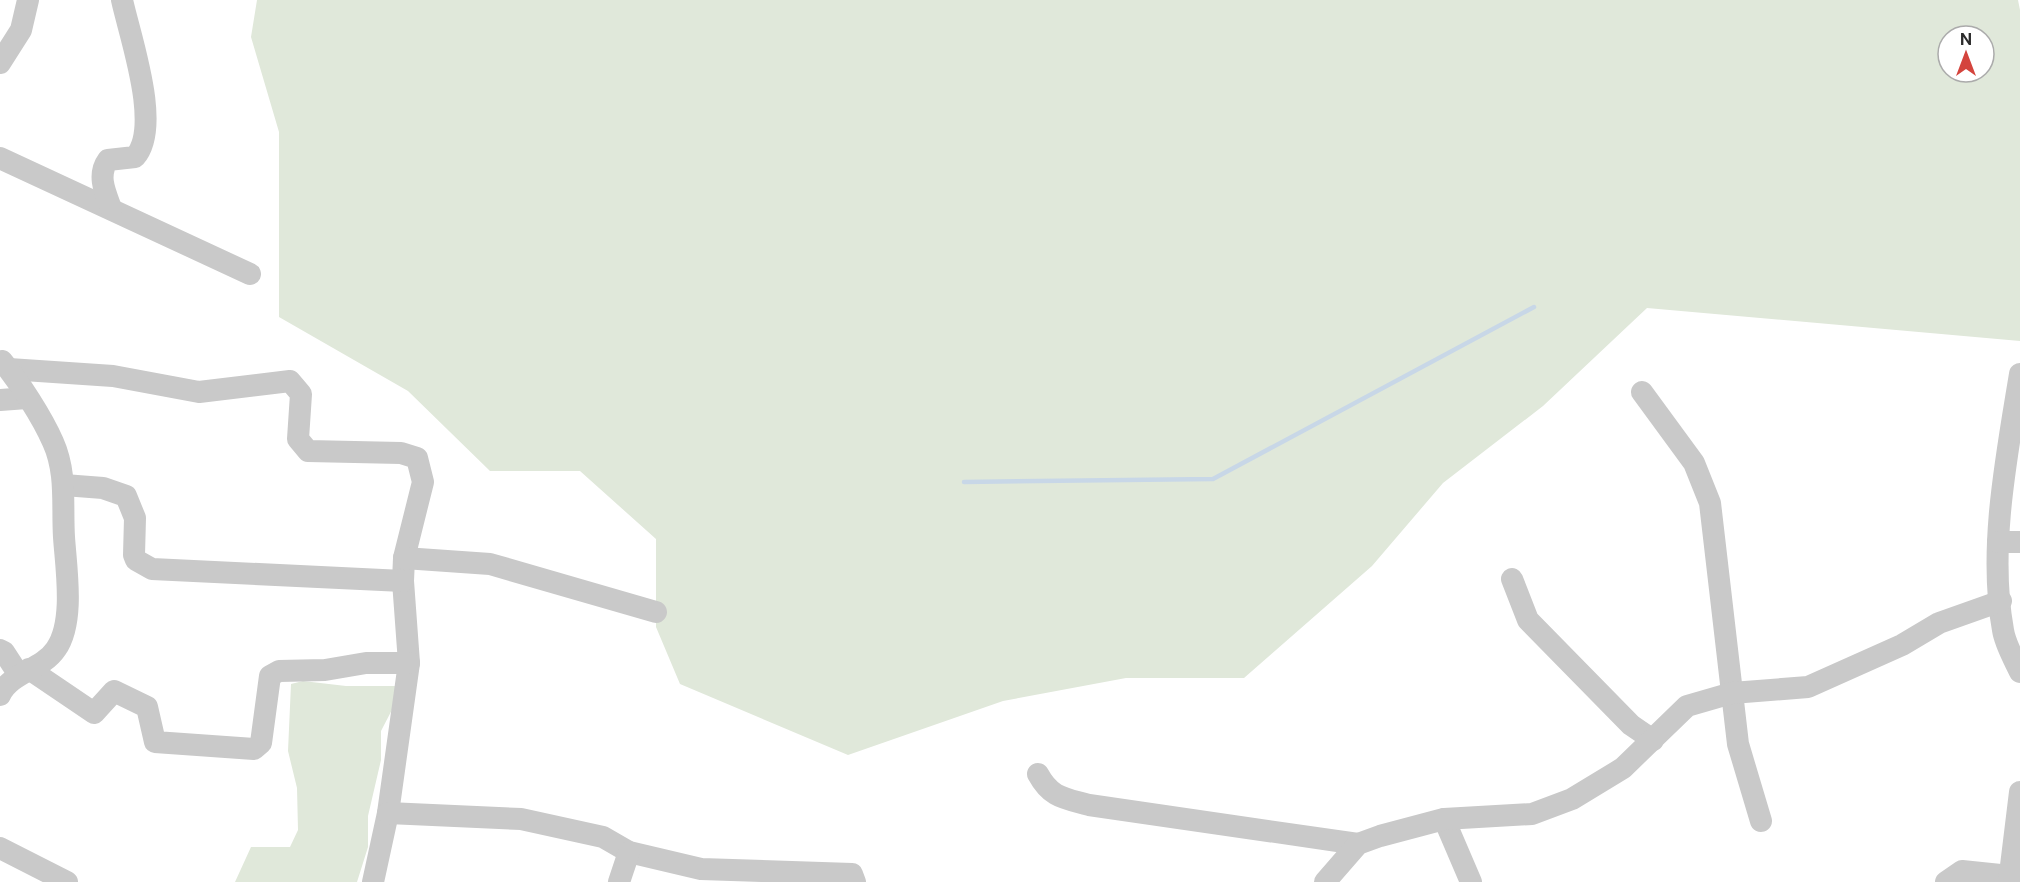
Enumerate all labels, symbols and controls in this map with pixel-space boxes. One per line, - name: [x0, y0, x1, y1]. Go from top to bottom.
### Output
- north arrow: [1936, 24, 1996, 84]
- text: N: [1960, 30, 1972, 49]

